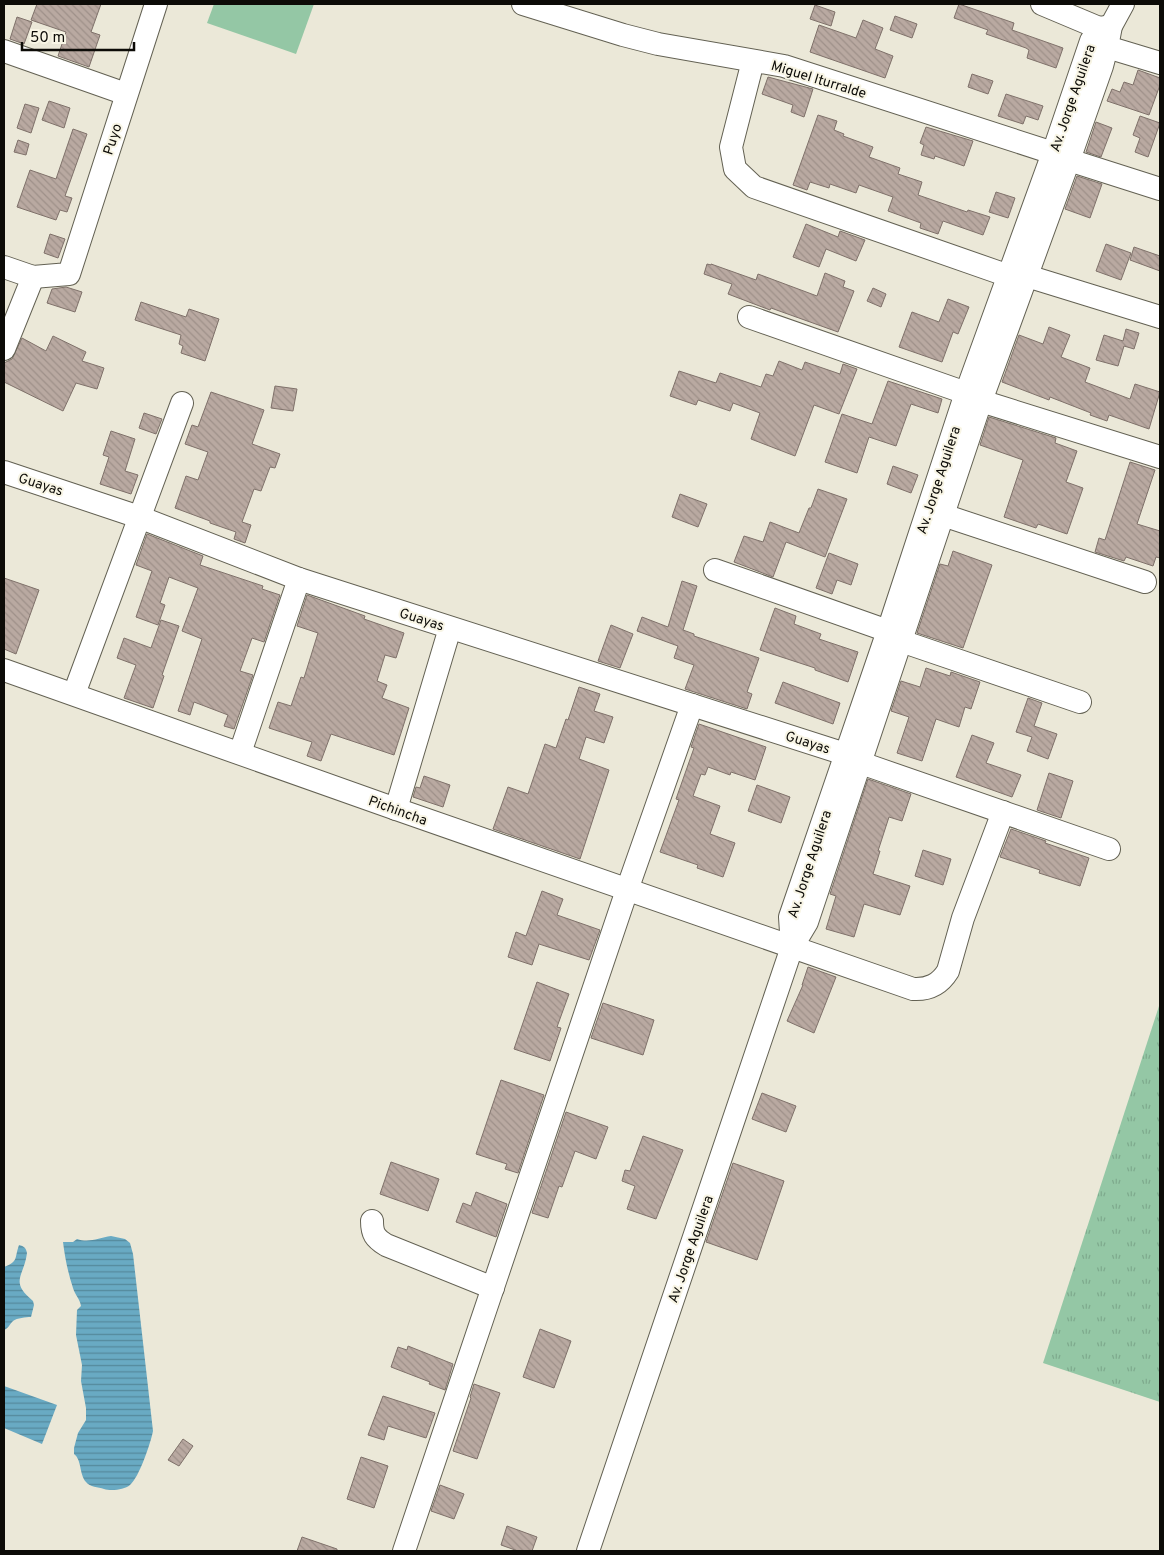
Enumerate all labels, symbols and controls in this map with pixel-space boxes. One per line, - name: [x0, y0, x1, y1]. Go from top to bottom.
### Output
- scale bar: [22, 20, 135, 52]
- text: 50 m: [30, 29, 65, 48]
- street label: Av. Jorge Aguilera: [1047, 42, 1100, 155]
- street label: Miguel Iturralde: [769, 58, 868, 103]
- street label: Puyo: [100, 122, 126, 157]
- street label: Av. Jorge Aguilera: [914, 424, 965, 537]
- street label: Guayas: [16, 470, 65, 501]
- street label: Guayas: [397, 605, 446, 636]
- street label: Guayas: [783, 728, 832, 759]
- street label: Pichincha: [366, 793, 429, 830]
- street label: Av. Jorge Aguilera: [785, 808, 836, 921]
- street label: Av. Jorge Aguilera: [665, 1193, 718, 1306]

